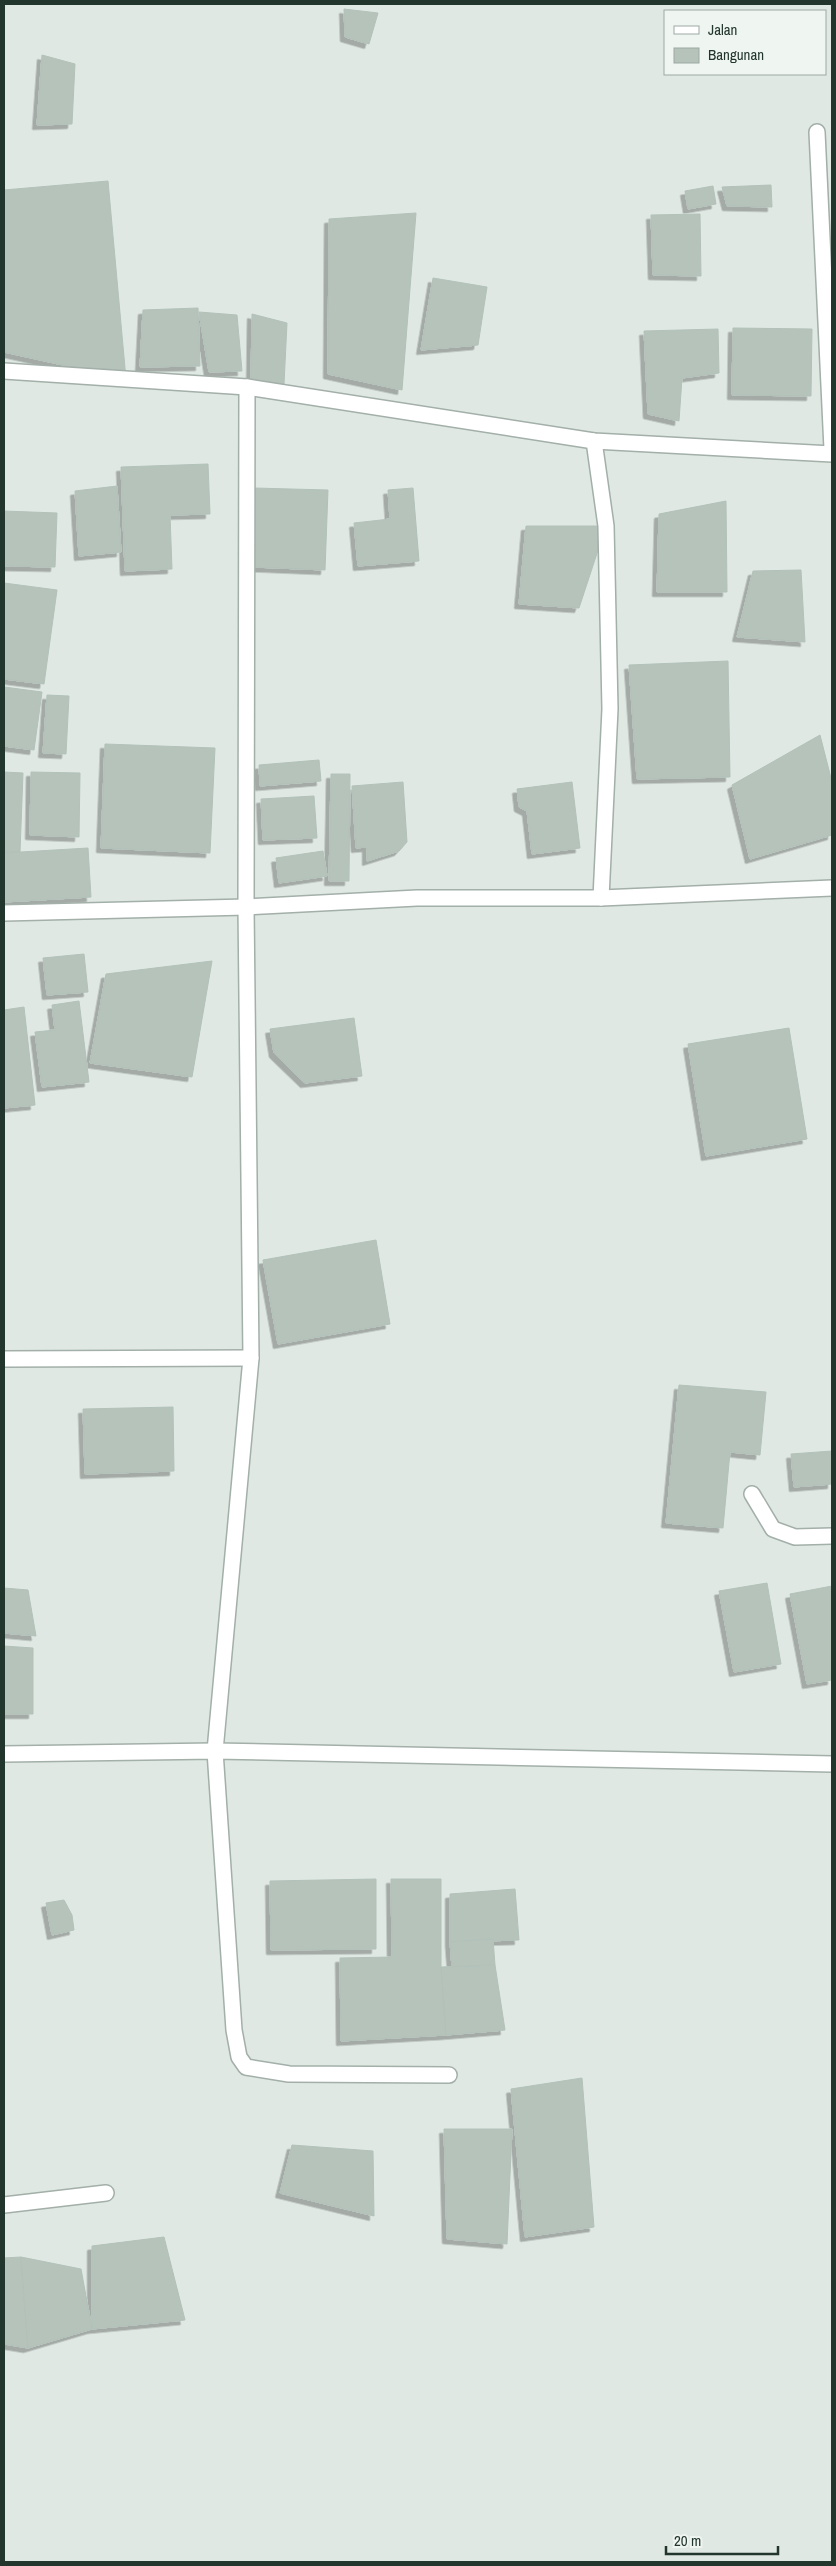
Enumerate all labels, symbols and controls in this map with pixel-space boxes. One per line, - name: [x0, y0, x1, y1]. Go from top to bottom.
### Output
- legend: [664, 10, 826, 75]
- text: Jalan: [708, 19, 737, 40]
- text: Bangunan: [708, 44, 764, 65]
- scale bar: [666, 2524, 778, 2556]
- text: 20 m: [674, 2530, 701, 2551]

